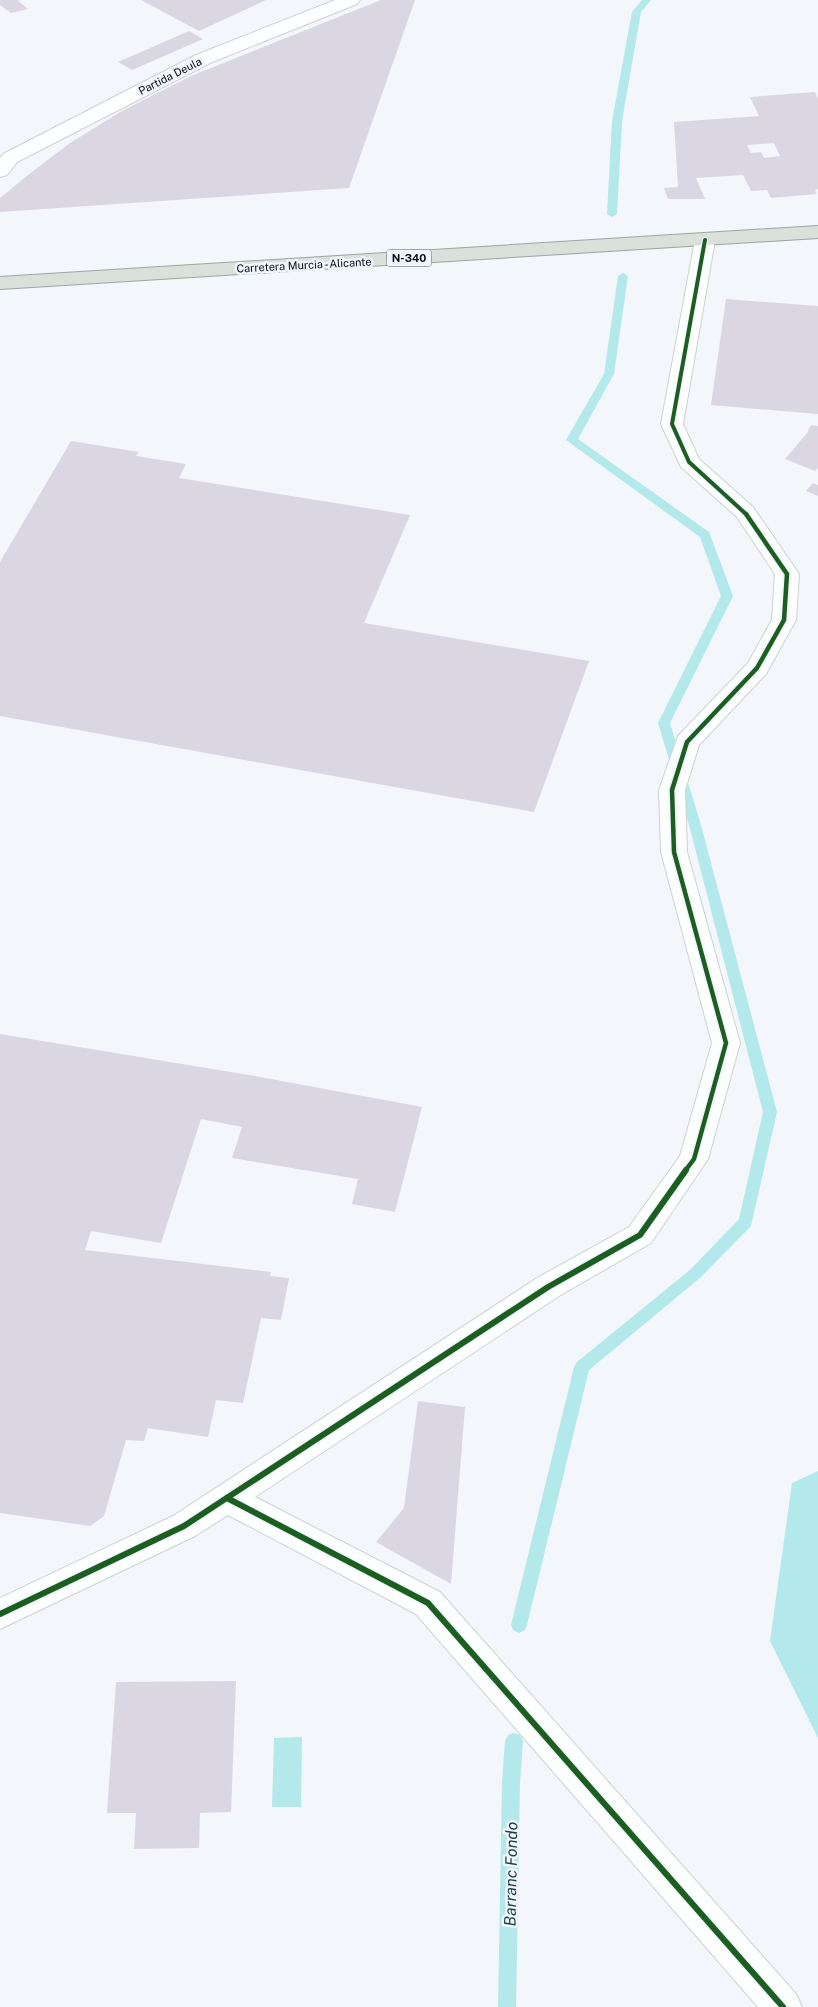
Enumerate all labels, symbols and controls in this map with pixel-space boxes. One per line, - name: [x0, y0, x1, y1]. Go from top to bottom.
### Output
- street label: Partida Deula: [136, 55, 204, 97]
- road number: N-340: [386, 250, 432, 266]
- street label: Carretera Murcia - Alicante: [236, 255, 372, 275]
- water label: Barranc Fondo: [501, 1821, 521, 1926]

